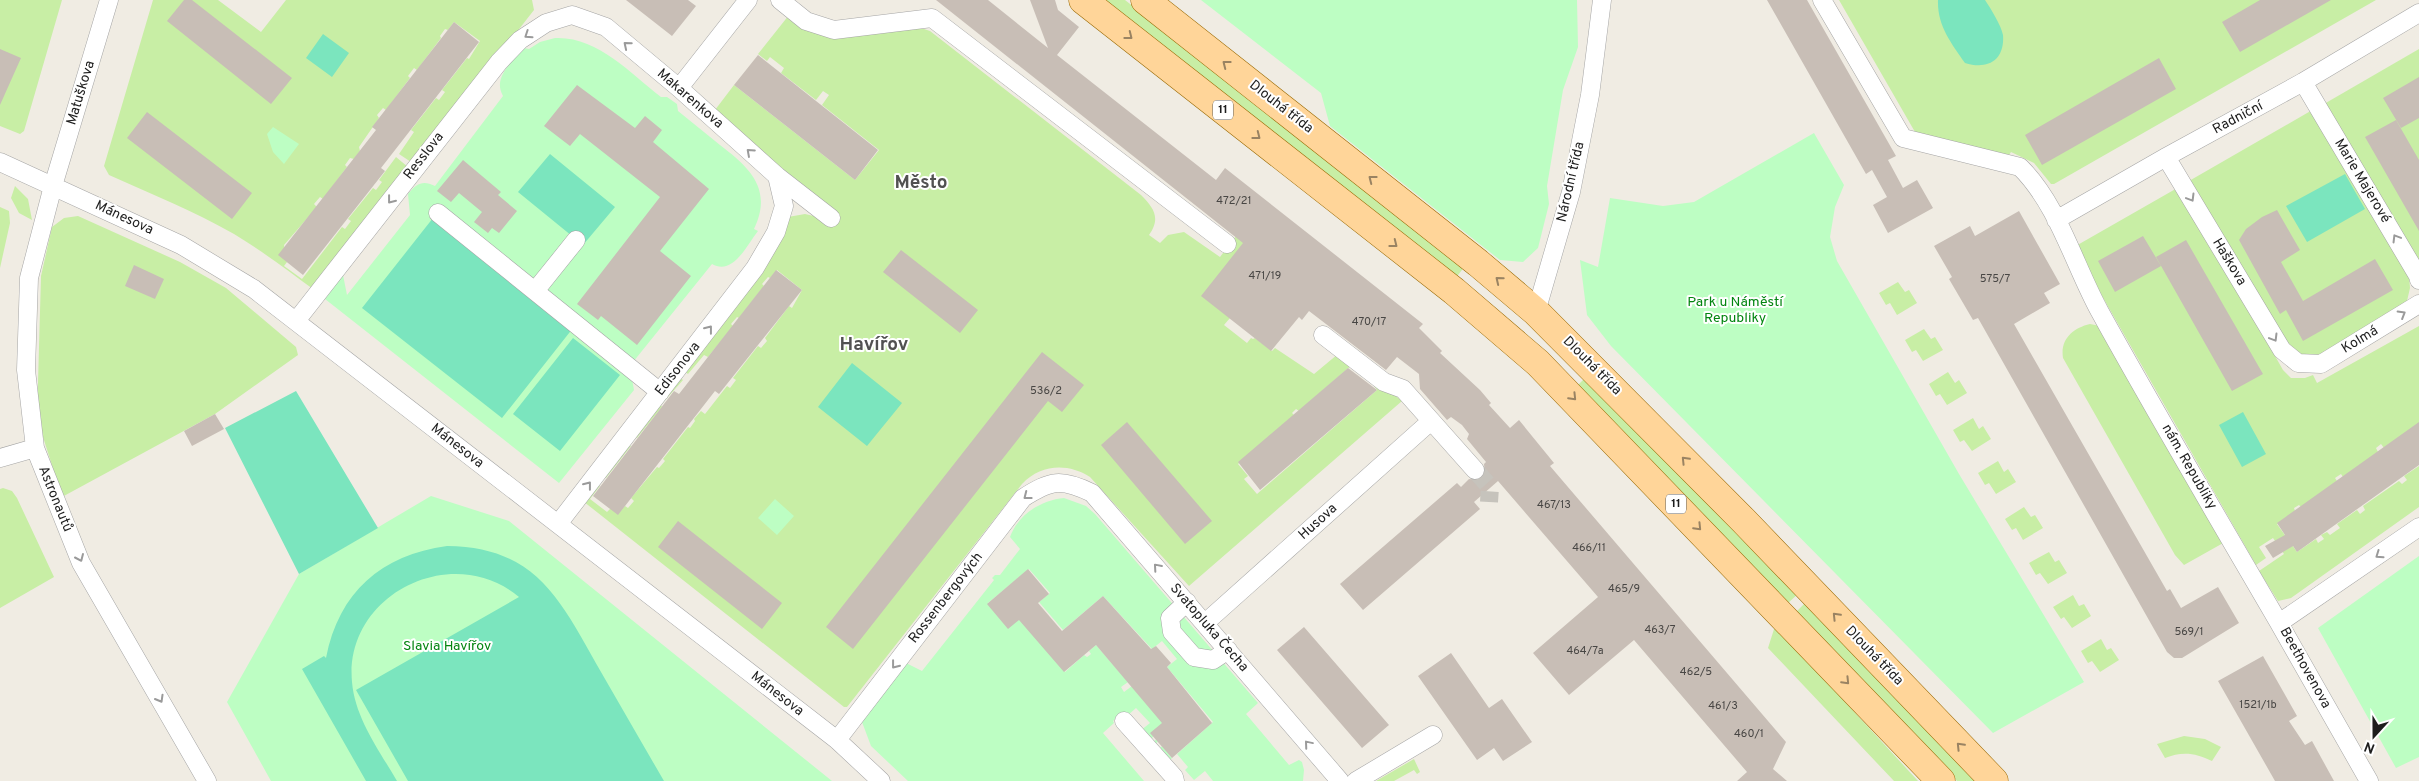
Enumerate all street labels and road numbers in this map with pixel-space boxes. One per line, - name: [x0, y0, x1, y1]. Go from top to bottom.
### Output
- street label: Matuškova: [63, 59, 99, 127]
- street label: Makarenkova: [653, 66, 727, 132]
- street label: Dlouhá třída: [1246, 77, 1316, 137]
- street label: Radniční: [2210, 97, 2267, 138]
- road number: 11: [1213, 100, 1233, 120]
- street label: Resslova: [400, 129, 448, 183]
- street label: Marie Majerové: [2330, 136, 2394, 226]
- street label: Národní třída: [1554, 140, 1588, 224]
- street label: Mánesova: [92, 197, 156, 239]
- street label: Haškova: [2208, 235, 2250, 289]
- street label: Kolmá: [2339, 323, 2381, 357]
- street label: Dlouhá třída: [1559, 333, 1625, 399]
- street label: Edisonova: [652, 339, 704, 399]
- street label: Mánesova: [427, 420, 487, 472]
- street label: nám. Republiky: [2158, 421, 2220, 513]
- street label: Astronautů: [34, 463, 76, 535]
- road number: 11: [1666, 494, 1686, 514]
- street label: Husova: [1295, 500, 1341, 544]
- street label: Rossenbergových: [905, 549, 987, 647]
- street label: Svatopluka Čecha: [1166, 580, 1253, 676]
- street label: Dlouhá třída: [1841, 623, 1907, 689]
- street label: Beethovenova: [2276, 624, 2334, 712]
- street label: Mánesova: [747, 668, 807, 720]

